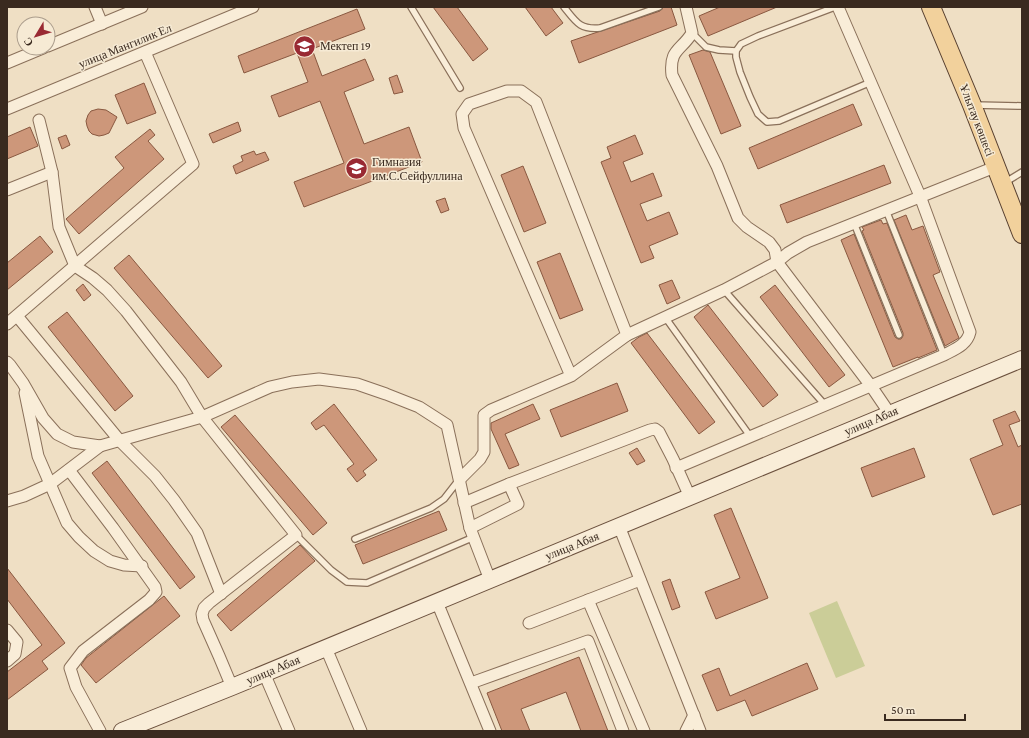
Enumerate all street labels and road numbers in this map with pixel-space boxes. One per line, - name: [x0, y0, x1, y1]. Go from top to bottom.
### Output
- street label: улица Мангилик Ел: [76, 21, 174, 71]
- street label: Ұлытау көшесі: [957, 82, 997, 159]
- street label: улица Абая: [842, 403, 900, 439]
- street label: улица Абая: [543, 529, 601, 563]
- street label: улица Абая: [244, 652, 302, 688]

